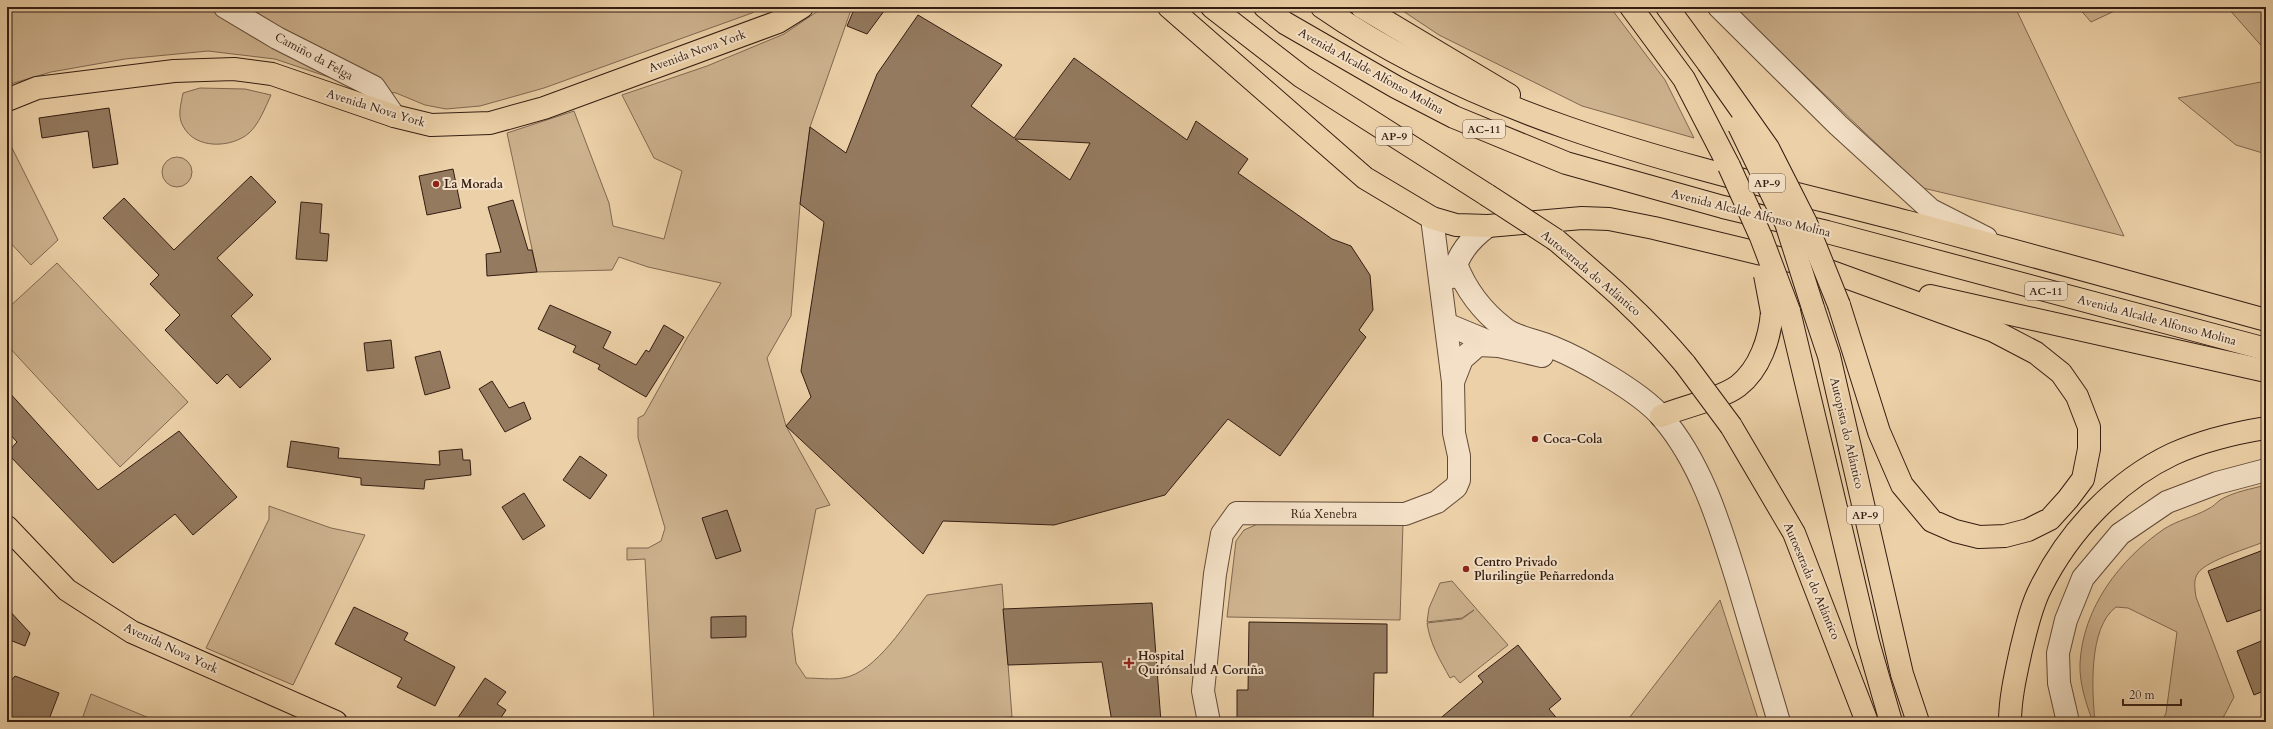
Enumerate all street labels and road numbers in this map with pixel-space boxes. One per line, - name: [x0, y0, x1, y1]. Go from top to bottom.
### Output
- street label: Avenida Alcalde Alfonso Molina: [1295, 24, 1447, 118]
- street label: Avenida Nova York: [646, 26, 748, 76]
- street label: Camiño da Felga: [272, 29, 357, 84]
- street label: Avenida Nova York: [325, 85, 428, 131]
- road number: AC-11: [1463, 120, 1505, 138]
- road number: AP-9: [1376, 127, 1412, 145]
- road number: AP-9: [1749, 174, 1785, 192]
- street label: Avenida Alcalde Alfonso Molina: [1670, 185, 1833, 241]
- street label: Autoestrada do Atlántico: [1538, 226, 1645, 320]
- road number: AC-11: [2025, 282, 2067, 300]
- street label: Avenida Alcalde Alfonso Molina: [2076, 291, 2239, 349]
- street label: Autopista do Atlántico: [1826, 376, 1868, 491]
- street label: Rúa Xenebra: [1291, 506, 1358, 522]
- road number: AP-9: [1847, 506, 1883, 524]
- street label: Autoestrada do Atlántico: [1780, 520, 1844, 642]
- street label: Avenida Nova York: [121, 619, 221, 677]

